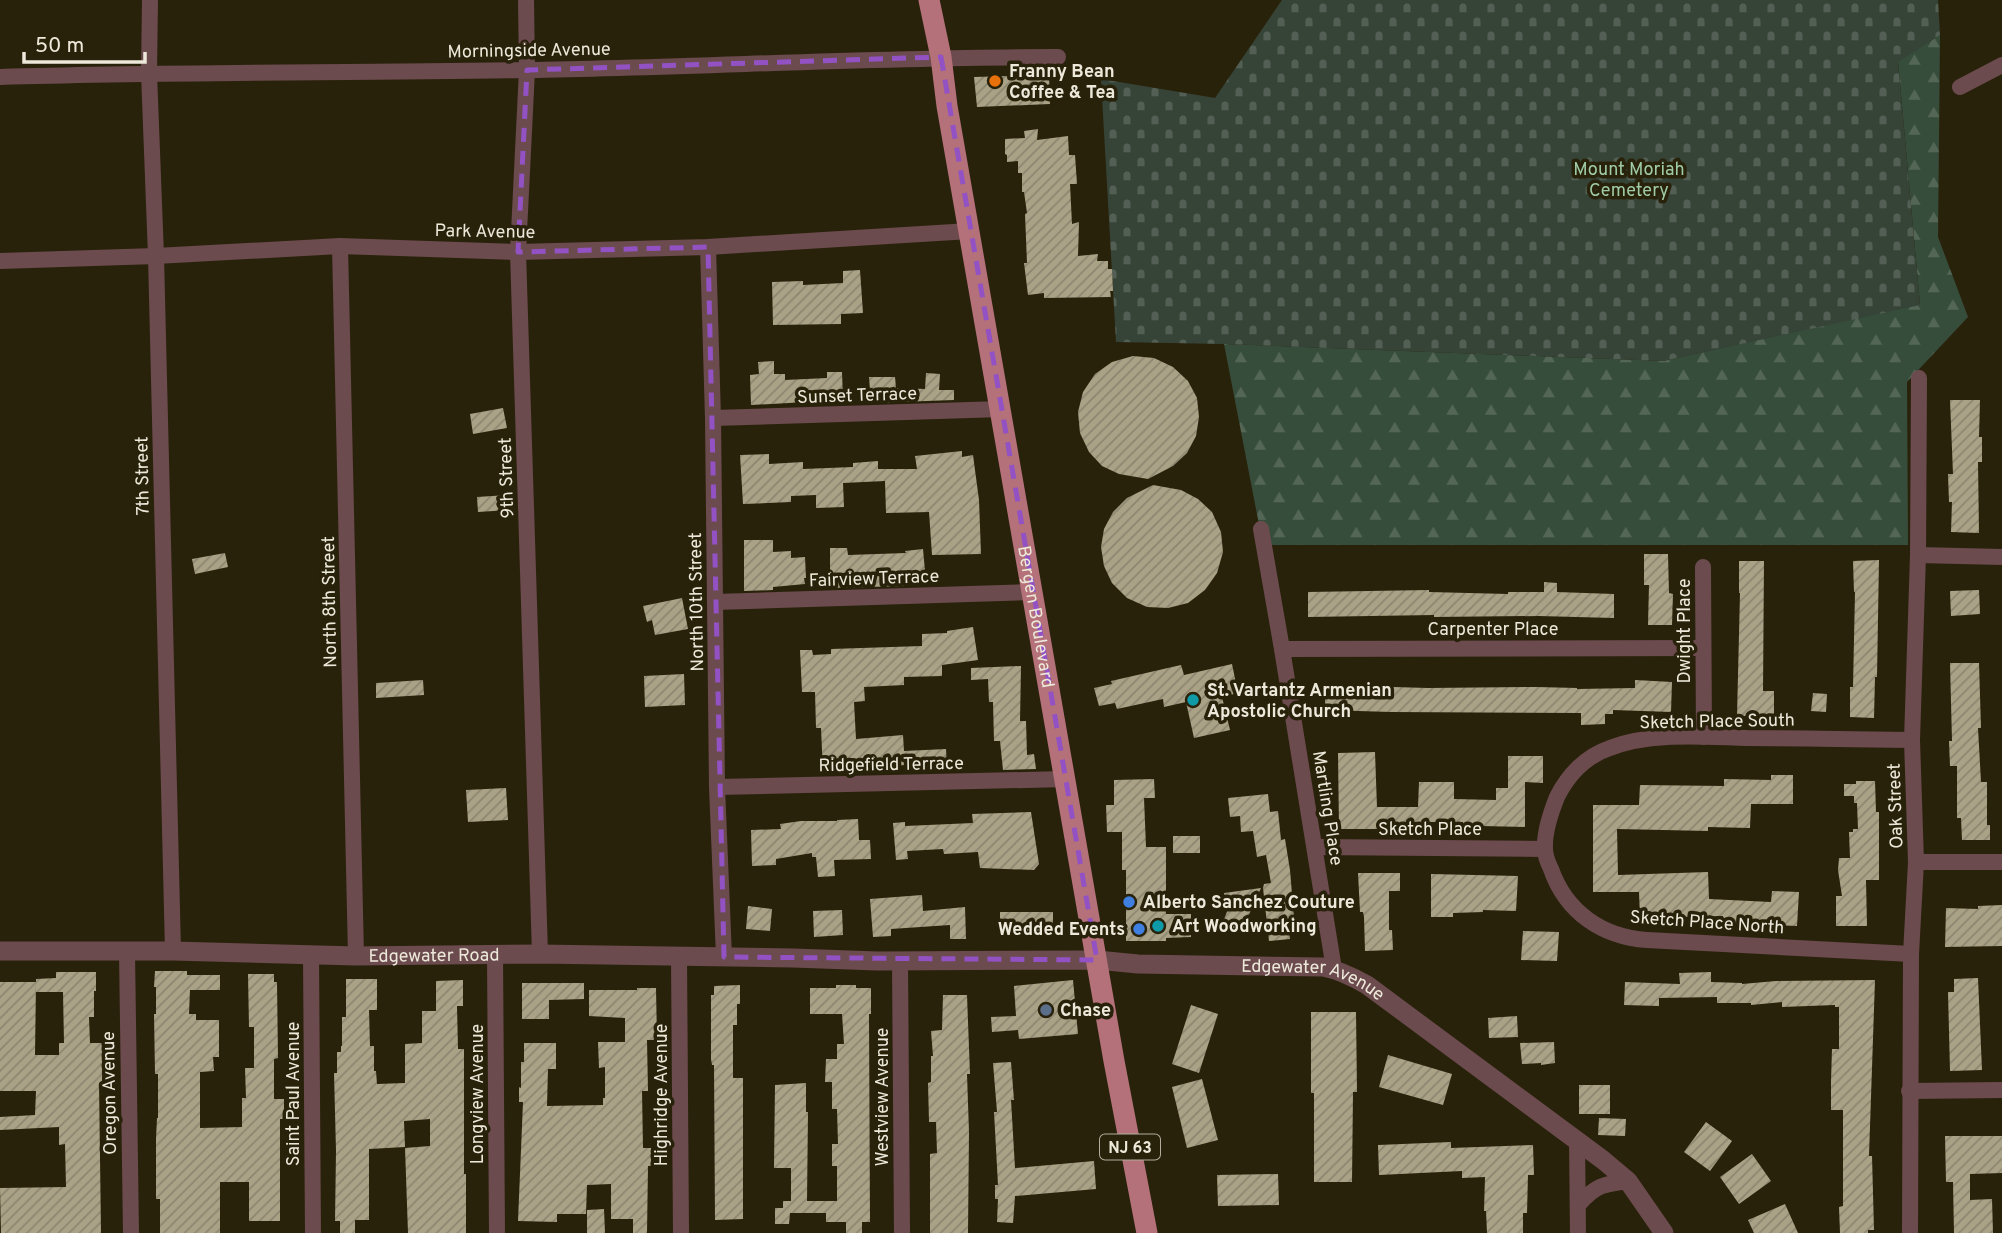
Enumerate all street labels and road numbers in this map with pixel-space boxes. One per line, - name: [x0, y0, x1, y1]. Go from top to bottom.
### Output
- street label: Morningside Avenue: [447, 39, 611, 64]
- street label: Park Avenue: [434, 220, 536, 245]
- street label: Sunset Terrace: [797, 383, 917, 410]
- street label: 7th Street: [131, 436, 156, 516]
- street label: 9th Street: [495, 437, 520, 519]
- street label: North 10th Street: [685, 532, 710, 672]
- street label: North 8th Street: [318, 536, 343, 668]
- street label: Bergen Boulevard: [1011, 544, 1059, 690]
- street label: Fairview Terrace: [808, 566, 940, 593]
- street label: Dwight Place: [1674, 578, 1697, 684]
- street label: Carpenter Place: [1428, 619, 1558, 642]
- street label: Sketch Place South: [1639, 710, 1795, 735]
- street label: Martling Place: [1306, 749, 1347, 867]
- street label: Ridgefield Terrace: [818, 753, 964, 778]
- street label: Oak Street: [1884, 763, 1909, 849]
- street label: Sketch Place: [1378, 819, 1482, 842]
- street label: Sketch Place North: [1629, 907, 1785, 940]
- street label: Edgewater Road: [368, 944, 500, 969]
- street label: Edgewater Avenue: [1241, 956, 1389, 1007]
- street label: Saint Paul Avenue: [283, 1022, 306, 1166]
- street label: Longview Avenue: [467, 1024, 490, 1164]
- street label: Highridge Avenue: [651, 1024, 674, 1166]
- street label: Westview Avenue: [872, 1028, 895, 1166]
- street label: Oregon Avenue: [98, 1031, 123, 1155]
- road number: NJ 63: [1100, 1134, 1160, 1160]

